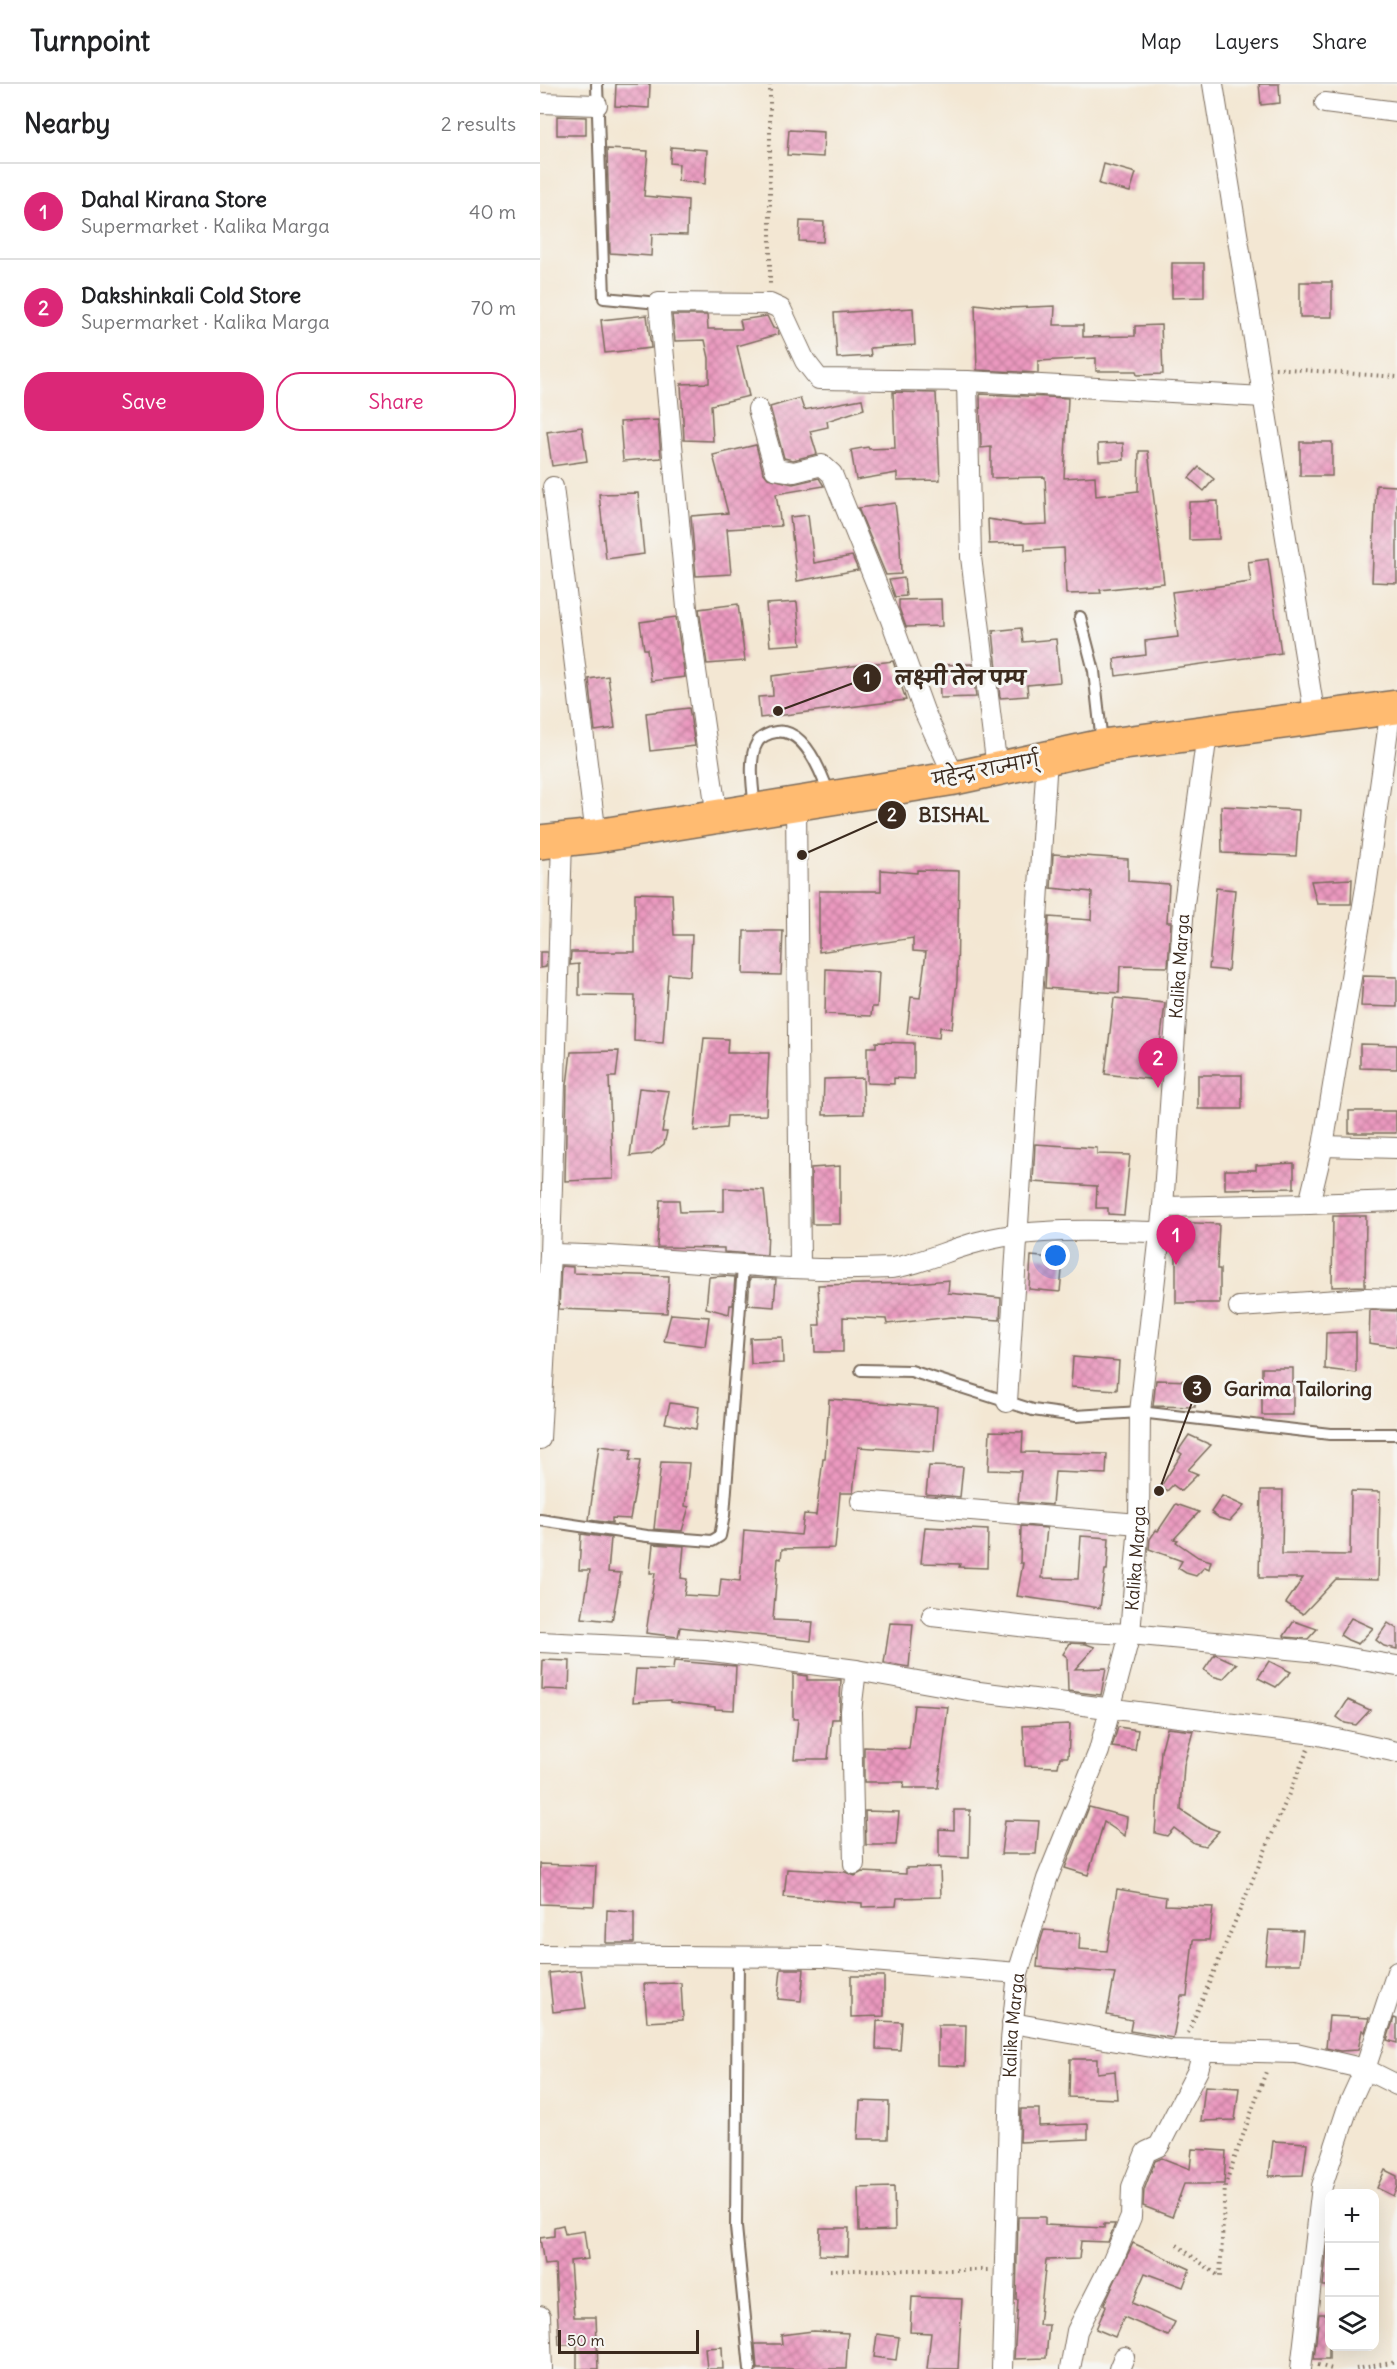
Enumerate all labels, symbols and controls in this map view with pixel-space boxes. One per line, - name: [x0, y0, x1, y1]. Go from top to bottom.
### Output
- text: Turnpoint: [30, 23, 150, 59]
- text: Map: [1141, 28, 1181, 55]
- text: Layers: [1214, 28, 1279, 55]
- text: Share: [1312, 28, 1367, 55]
- text: Nearby: [24, 107, 110, 140]
- text: 2 results: [441, 111, 516, 136]
- text: Dahal Kirana Store: [81, 185, 267, 213]
- text: 1: [40, 199, 47, 224]
- text: 40 m: [469, 199, 516, 224]
- text: Supermarket · Kalika Marga: [81, 213, 330, 238]
- text: Dakshinkali Cold Store: [81, 281, 301, 309]
- text: 2: [38, 295, 49, 320]
- text: 70 m: [471, 295, 516, 320]
- text: Supermarket · Kalika Marga: [81, 309, 330, 334]
- button: Save: [24, 372, 264, 431]
- button: Share: [276, 372, 516, 431]
- callout: लक्ष्मी तेल पम्प: [852, 659, 1038, 697]
- text: लक्ष्मी तेल पम्प: [894, 663, 1028, 690]
- text: 1: [863, 666, 871, 689]
- street label: महेन्द्र राज्मार्ग्: [929, 744, 1043, 793]
- callout: BISHAL: [877, 796, 1002, 834]
- text: BISHAL: [919, 802, 990, 827]
- text: 2: [887, 803, 897, 826]
- street label: Kalika Marga: [1164, 913, 1194, 1020]
- pin: 2: [1138, 1038, 1178, 1088]
- pin: 1: [1156, 1216, 1196, 1265]
- your location: [1041, 1241, 1070, 1270]
- callout: Garima Tailoring: [1182, 1370, 1384, 1408]
- text: Garima Tailoring: [1224, 1376, 1372, 1401]
- text: 3: [1192, 1377, 1202, 1400]
- street label: Kalika Marga: [1120, 1506, 1150, 1612]
- street label: Kalika Marga: [998, 1972, 1029, 2078]
- map controls: [1325, 2189, 1379, 2351]
- button: +: [1325, 2189, 1379, 2243]
- button: −: [1325, 2243, 1379, 2297]
- button: layers: [1325, 2297, 1379, 2351]
- scale bar: [558, 2327, 699, 2354]
- text: 50 m: [567, 2330, 605, 2350]

